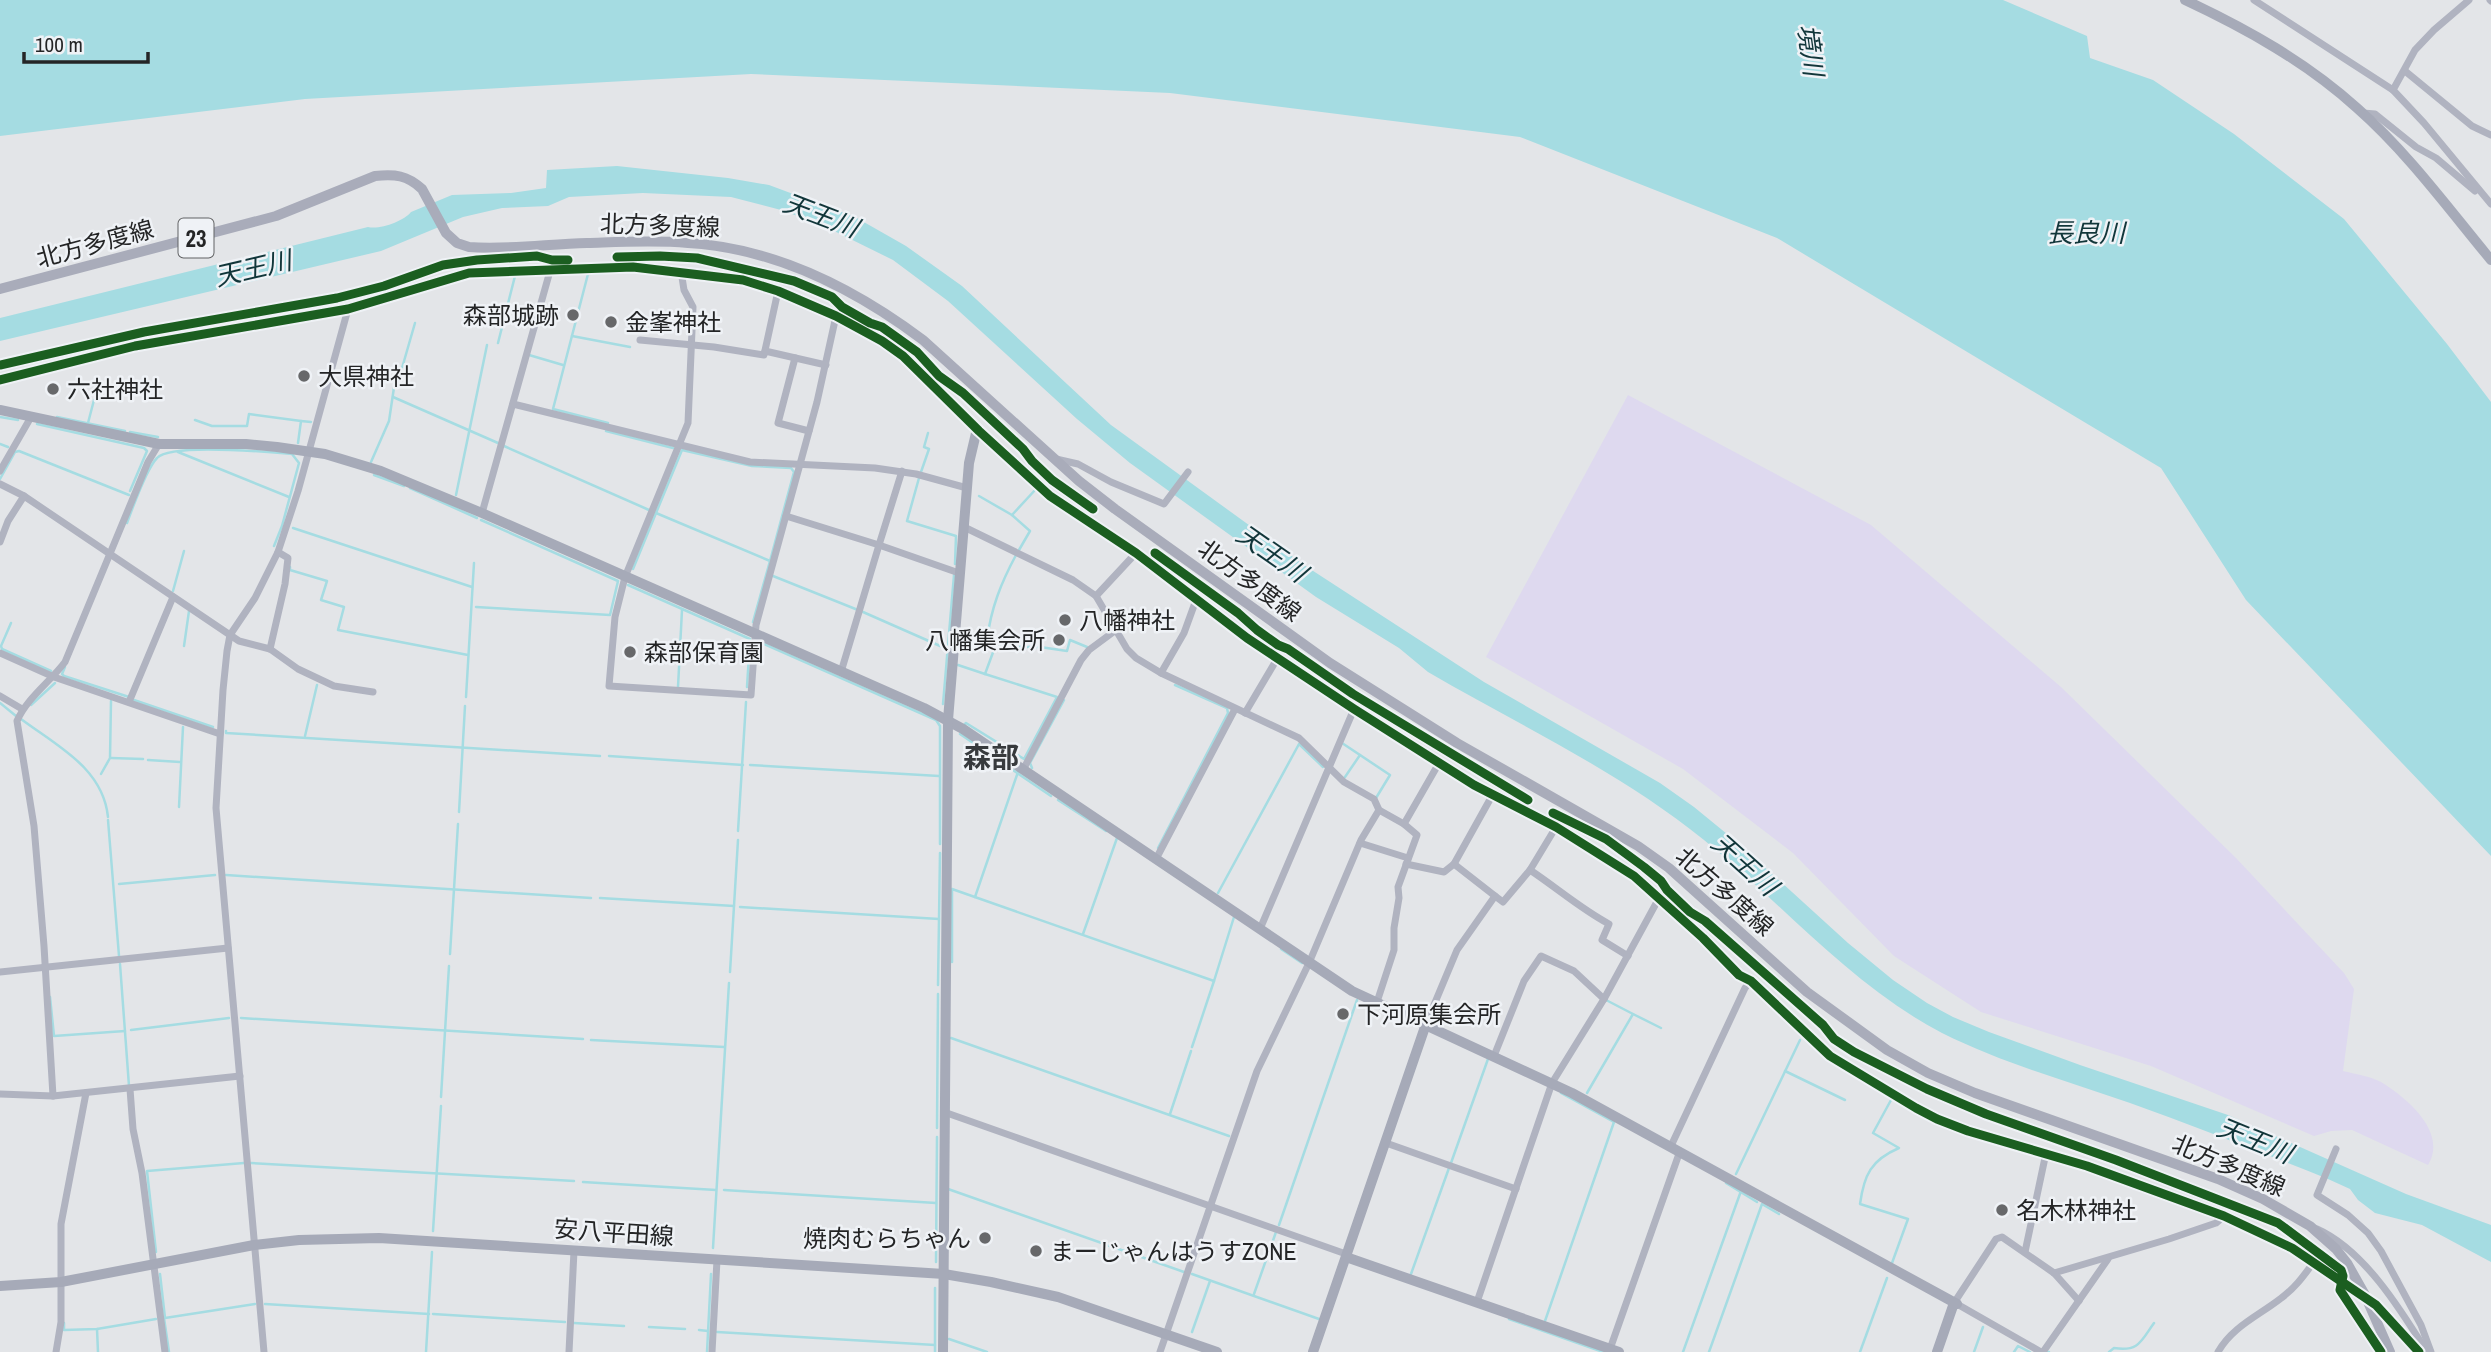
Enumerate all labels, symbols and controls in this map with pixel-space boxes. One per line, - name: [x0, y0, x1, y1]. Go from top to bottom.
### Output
- scale bar: [24, 21, 149, 65]
- water label: 境川: [1790, 22, 1832, 81]
- text: 100 m: [35, 30, 83, 59]
- water label: 天王川: [778, 185, 866, 246]
- street label: 北方多度線: [599, 207, 721, 243]
- street label: 北方多度線: [33, 212, 157, 274]
- water label: 長良川: [2047, 215, 2128, 250]
- road number: 23: [178, 218, 214, 258]
- water label: 天王川: [211, 242, 298, 294]
- place label: 森部城跡: [463, 299, 559, 331]
- place label: 金峯神社: [625, 306, 721, 338]
- marker: 森部城跡: [565, 307, 581, 323]
- marker: 金峯神社: [603, 314, 619, 330]
- place label: 大県神社: [318, 360, 414, 392]
- marker: 大県神社: [296, 368, 312, 384]
- place label: 六社神社: [67, 373, 163, 405]
- marker: 六社神社: [45, 381, 61, 397]
- water label: 天王川: [1230, 516, 1316, 591]
- street label: 北方多度線: [1192, 532, 1308, 628]
- place label: 八幡神社: [1079, 604, 1175, 636]
- marker: 八幡神社: [1057, 612, 1073, 628]
- place label: 八幡集会所: [925, 624, 1045, 656]
- marker: 八幡集会所: [1051, 632, 1067, 648]
- place label: 森部保育園: [644, 636, 764, 668]
- marker: 森部保育園: [622, 644, 638, 660]
- district label: 森部: [963, 738, 1019, 776]
- water label: 天王川: [1704, 825, 1788, 905]
- street label: 北方多度線: [1669, 840, 1781, 942]
- place label: 下河原集会所: [1357, 998, 1501, 1030]
- marker: 下河原集会所: [1335, 1006, 1351, 1022]
- water label: 天王川: [2212, 1109, 2300, 1172]
- street label: 北方多度線: [2168, 1127, 2290, 1203]
- place label: 名木林神社: [2016, 1194, 2136, 1226]
- marker: 名木林神社: [1994, 1202, 2010, 1218]
- street label: 安八平田線: [553, 1212, 675, 1252]
- place label: 焼肉むらちゃん: [803, 1222, 971, 1254]
- marker: 焼肉むらちゃん: [977, 1230, 993, 1246]
- place label: まーじゃんはうすZONE: [1050, 1235, 1297, 1267]
- marker: まーじゃんはうすZONE: [1028, 1243, 1044, 1259]

